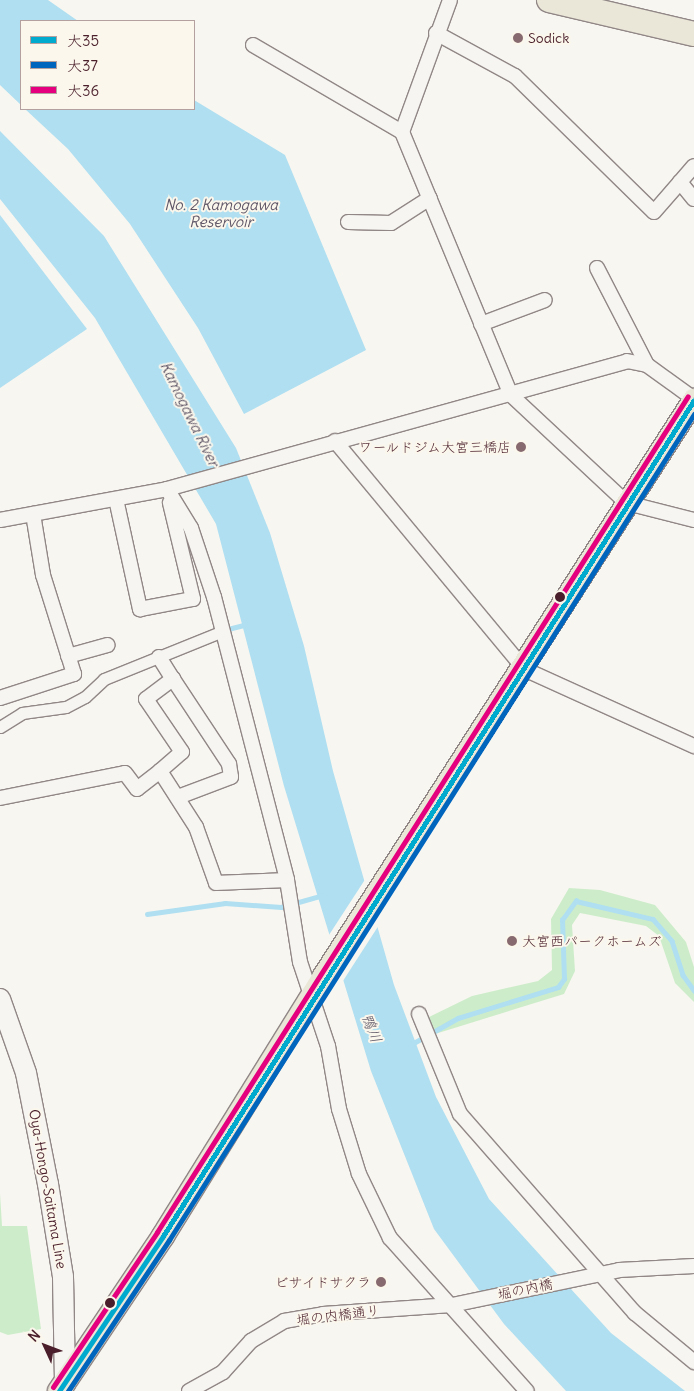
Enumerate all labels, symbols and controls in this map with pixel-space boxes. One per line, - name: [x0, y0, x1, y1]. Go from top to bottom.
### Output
- legend: [20, 20, 195, 110]
- place label: Sodick: [528, 30, 569, 46]
- text: 大35: [67, 31, 99, 50]
- marker: Sodick: [512, 32, 524, 44]
- text: 大37: [67, 56, 98, 75]
- text: 大36: [67, 81, 99, 100]
- water label: No. 2 Kamogawa Reservoir: [164, 195, 278, 230]
- water label: Kamogawa River: [157, 359, 223, 469]
- place label: ワールドジム大宮三橋店: [357, 439, 511, 455]
- marker: ワールドジム大宮三橋店: [515, 441, 527, 453]
- unlabelled marker: [555, 592, 565, 602]
- place label: 大宮西パークホームズ: [522, 933, 662, 949]
- marker: 大宮西パークホームズ: [506, 935, 518, 947]
- water label: 鴨川: [358, 1011, 386, 1045]
- street label: Oya-Hongo-Saitama Line: [26, 1108, 70, 1270]
- place label: ビサイドサクラ: [273, 1274, 371, 1290]
- street label: 堀の内橋: [496, 1275, 554, 1303]
- marker: ビサイドサクラ: [375, 1276, 387, 1288]
- unlabelled marker: [105, 1298, 115, 1308]
- street label: 堀の内橋通り: [295, 1302, 381, 1328]
- north arrow: [20, 1321, 70, 1371]
- text: N: [24, 1326, 44, 1345]

